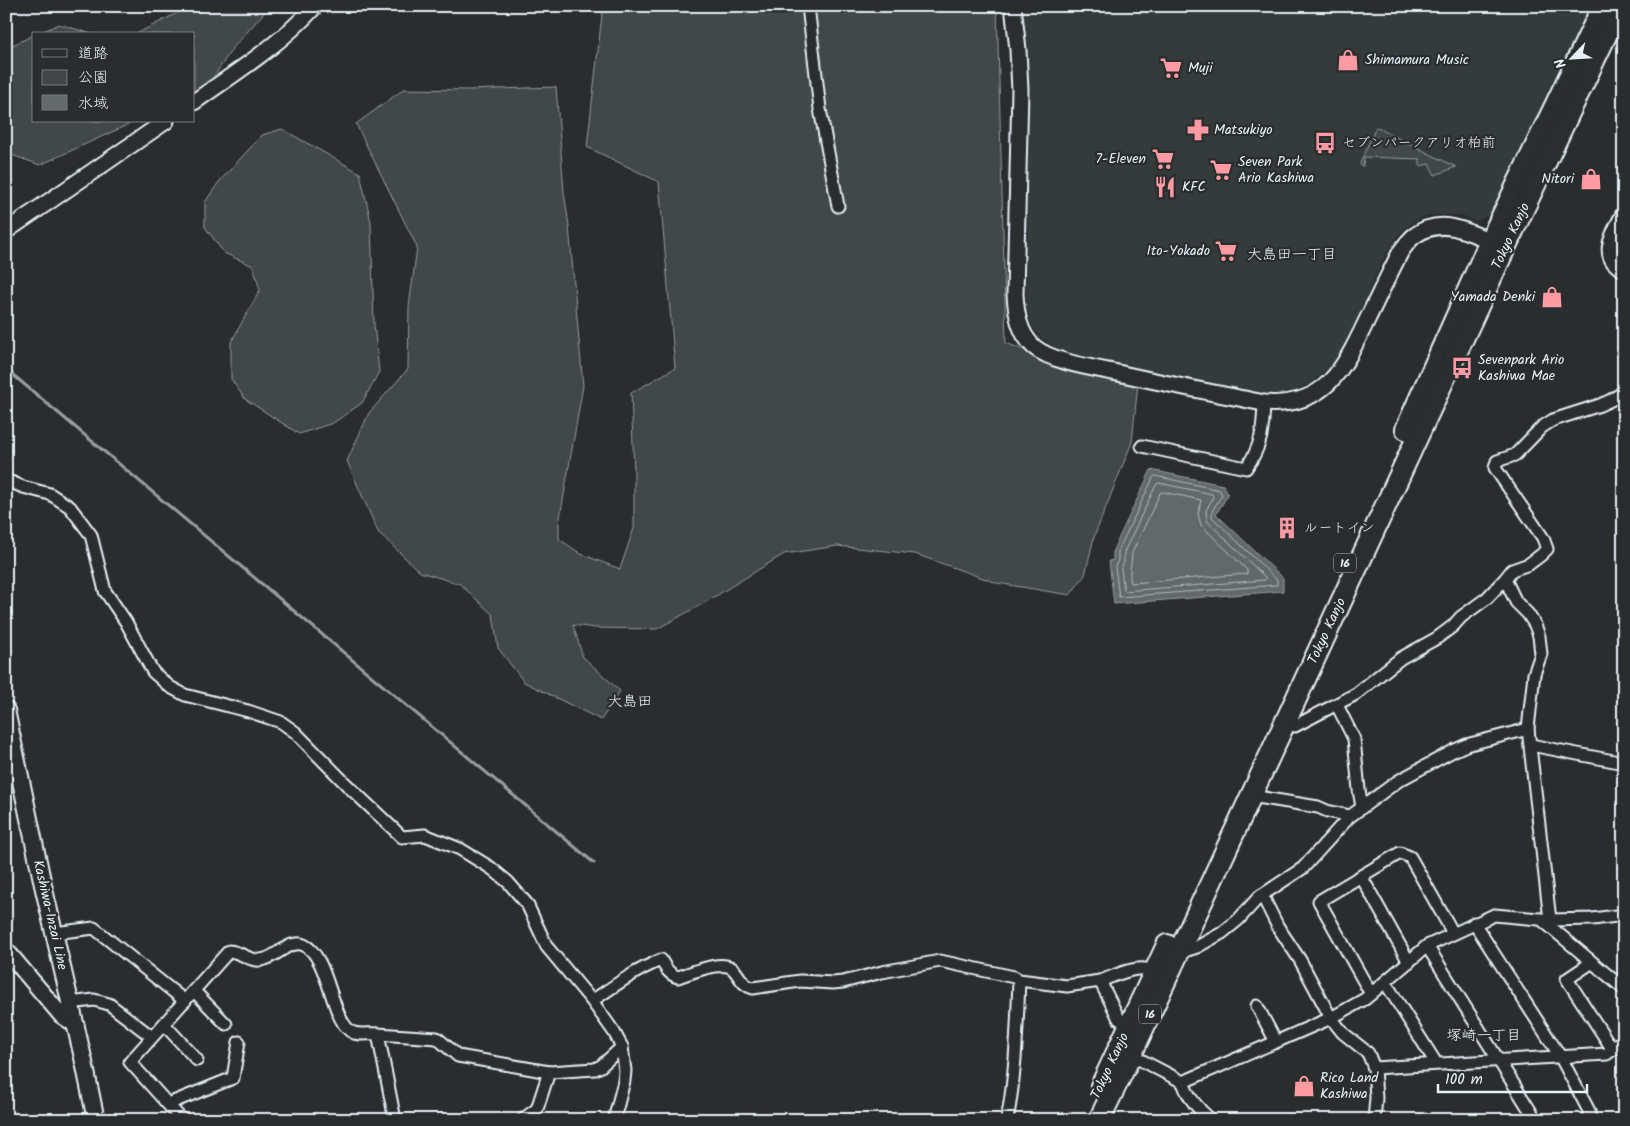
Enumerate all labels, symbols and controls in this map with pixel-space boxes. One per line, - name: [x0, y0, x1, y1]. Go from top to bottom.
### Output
- legend: [32, 32, 195, 122]
- north arrow: [1548, 32, 1598, 82]
- text: 道路: [78, 42, 108, 66]
- shop icon: Shimamura Music: [1335, 47, 1361, 73]
- place label: Shimamura Music: [1365, 49, 1469, 71]
- text: N: [1549, 54, 1573, 72]
- supermarket icon: Muji: [1158, 55, 1184, 81]
- place label: Muji: [1188, 57, 1213, 79]
- text: 公園: [78, 66, 108, 90]
- text: 水域: [78, 92, 108, 116]
- pharmacy icon: Matsukiyo: [1185, 117, 1211, 143]
- place label: Matsukiyo: [1214, 119, 1273, 141]
- bus stop icon: セブンパークアリオ柏前: [1312, 130, 1338, 156]
- place label: セブンパークアリオ柏前: [1342, 132, 1495, 154]
- supermarket icon: 7-Eleven: [1150, 146, 1176, 172]
- place label: 7-Eleven: [1096, 148, 1146, 170]
- place label: Seven Park Ario Kashiwa: [1238, 151, 1314, 189]
- supermarket icon: Seven Park Ario Kashiwa: [1208, 157, 1234, 183]
- shop icon: Nitori: [1578, 166, 1604, 192]
- place label: Nitori: [1541, 168, 1575, 190]
- restaurant icon: KFC: [1152, 174, 1178, 200]
- place label: KFC: [1182, 176, 1206, 198]
- street label: Tokyo Kanjo: [1486, 199, 1536, 273]
- supermarket icon: Ito-Yokado: [1213, 238, 1239, 264]
- place label: Ito-Yokado: [1147, 240, 1210, 262]
- district label: 大島田一丁目: [1247, 243, 1337, 267]
- shop icon: Yamada Denki: [1539, 284, 1565, 310]
- place label: Yamada Denki: [1451, 286, 1536, 308]
- place label: Sevenpark Ario Kashiwa Mae: [1478, 349, 1564, 387]
- bus stop icon: Sevenpark Ario Kashiwa Mae: [1449, 355, 1475, 381]
- building icon: ルートイン: [1274, 515, 1300, 541]
- place label: ルートイン: [1304, 517, 1375, 539]
- road number: 16: [1334, 554, 1356, 572]
- street label: Tokyo Kanjo: [1302, 594, 1352, 668]
- district label: 大島田: [607, 690, 653, 714]
- street label: Kashiwa-Inzai Line: [27, 858, 74, 973]
- road number: 16: [1139, 1004, 1161, 1024]
- district label: 塚崎一丁目: [1446, 1024, 1522, 1048]
- street label: Tokyo Kanjo: [1085, 1029, 1135, 1103]
- scale bar: [1438, 1061, 1586, 1093]
- place label: Rico Land Kashiwa: [1320, 1067, 1379, 1105]
- text: 100 m: [1445, 1068, 1483, 1092]
- shop icon: Rico Land Kashiwa: [1291, 1073, 1317, 1099]

